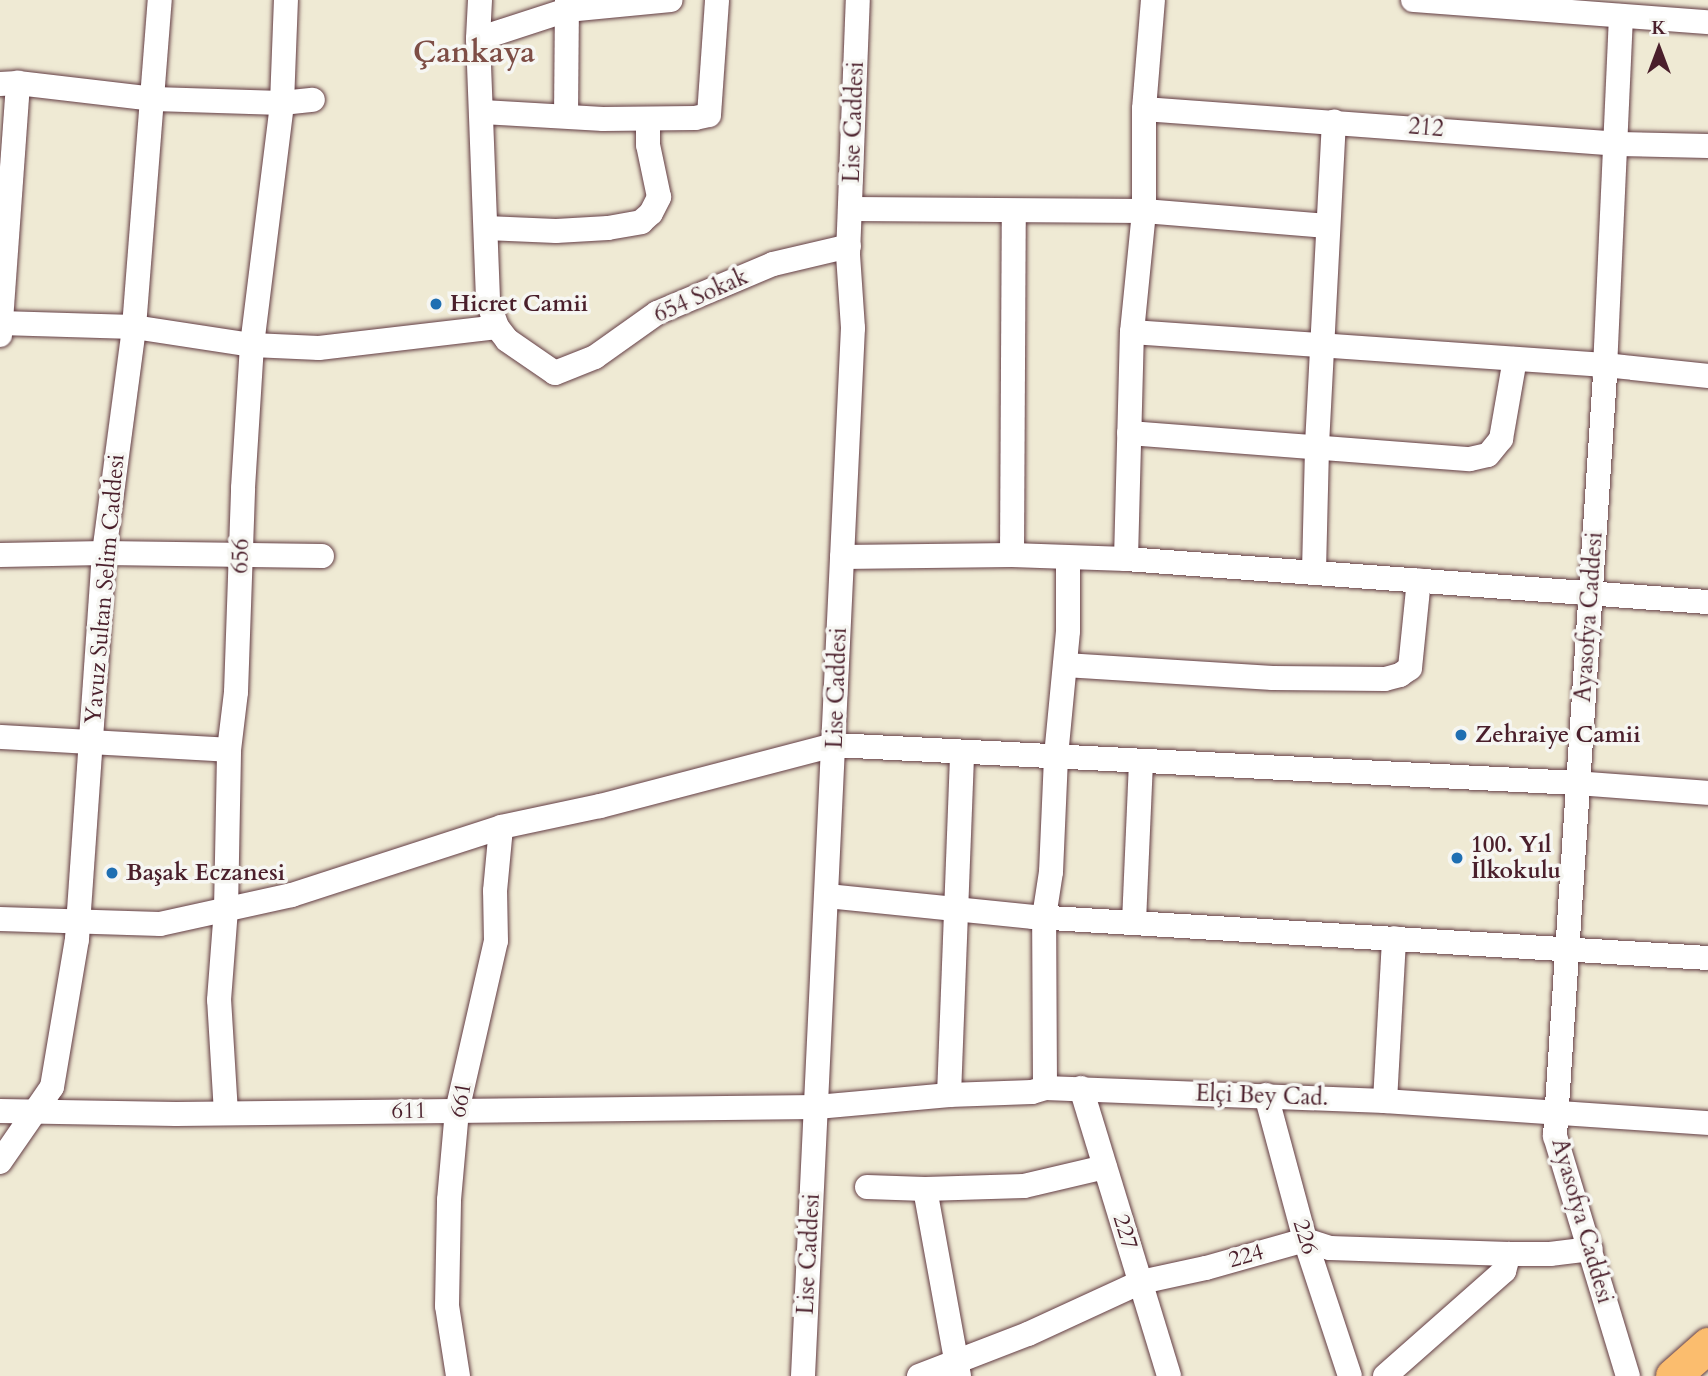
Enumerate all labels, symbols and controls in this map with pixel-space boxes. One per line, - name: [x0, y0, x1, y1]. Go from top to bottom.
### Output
- north arrow: [1624, 14, 1694, 84]
- text: K: [1651, 15, 1667, 41]
- district label: Çankaya: [413, 35, 535, 71]
- street label: Lise Caddesi: [838, 61, 870, 183]
- street label: 212: [1407, 113, 1445, 143]
- street label: 654 Sokak: [650, 263, 752, 329]
- place label: Hicret Camii: [450, 290, 588, 318]
- marker: Hicret Camii: [428, 296, 444, 312]
- street label: Yavuz Sultan Selim Caddesi: [79, 453, 131, 725]
- street label: Ayasofya Caddesi: [1569, 531, 1609, 703]
- street label: 656: [227, 538, 255, 574]
- street label: Lise Caddesi: [821, 627, 853, 749]
- place label: Zehraiye Camii: [1475, 721, 1640, 749]
- marker: Zehraiye Camii: [1453, 727, 1469, 743]
- place label: 100. Yıl İlkokulu: [1471, 831, 1561, 885]
- marker: 100. Yıl İlkokulu: [1449, 850, 1465, 866]
- place label: Başak Eczanesi: [126, 859, 285, 887]
- marker: Başak Eczanesi: [104, 865, 120, 881]
- street label: 661: [444, 1080, 478, 1120]
- street label: Elçi Bey Cad.: [1195, 1080, 1329, 1112]
- street label: 611: [391, 1097, 427, 1125]
- street label: Ayasofya Caddesi: [1545, 1135, 1619, 1307]
- street label: Lise Caddesi: [792, 1193, 826, 1315]
- street label: 227: [1107, 1211, 1143, 1253]
- street label: 226: [1287, 1216, 1323, 1258]
- street label: 224: [1225, 1238, 1267, 1274]

